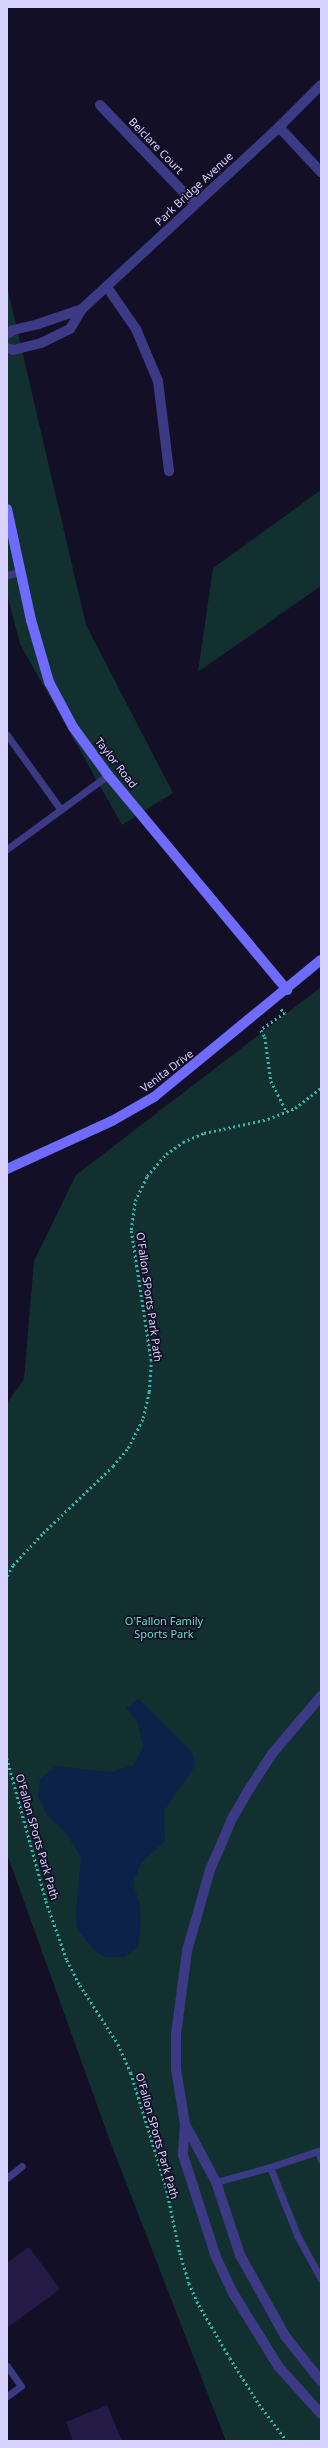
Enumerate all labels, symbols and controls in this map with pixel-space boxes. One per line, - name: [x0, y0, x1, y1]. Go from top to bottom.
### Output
- street label: Belclare Court: [126, 115, 186, 177]
- street label: Park Bridge Avenue: [152, 149, 236, 229]
- street label: Taylor Road: [92, 735, 140, 791]
- street label: Venita Drive: [138, 1047, 196, 1095]
- street label: O'Fallon SPorts Park Path: [133, 1231, 165, 1363]
- park label: O'Fallon Family Sports Park: [125, 1615, 203, 1641]
- street label: O'Fallon SPorts Park Path: [13, 1772, 61, 1902]
- street label: O'Fallon SPorts Park Path: [133, 2071, 181, 2201]

